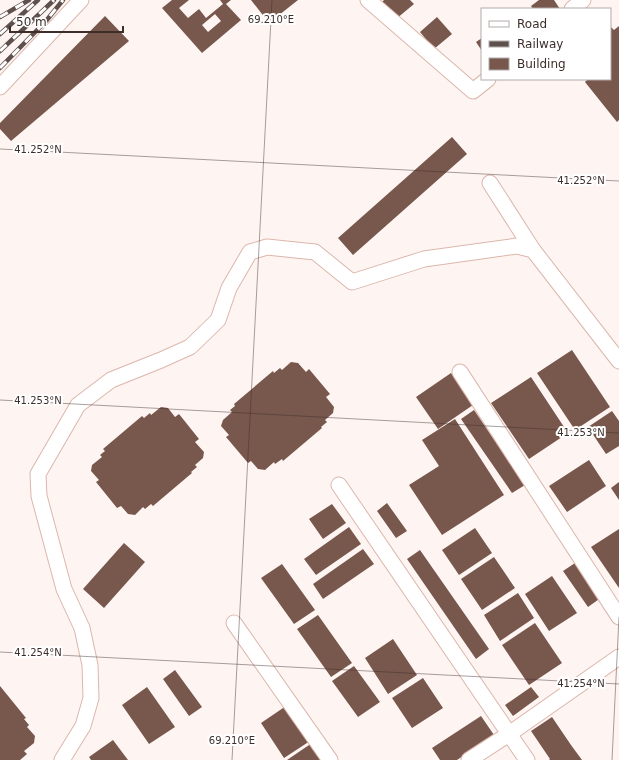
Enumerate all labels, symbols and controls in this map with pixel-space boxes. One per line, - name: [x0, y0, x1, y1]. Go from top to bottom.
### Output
- scale bar: [10, 8, 123, 34]
- legend: [481, 8, 611, 80]
- text: 69.210°E: [248, 14, 294, 25]
- text: 50 m: [16, 15, 47, 29]
- text: Road: [517, 17, 547, 31]
- text: Railway: [517, 37, 563, 51]
- text: Building: [517, 57, 566, 71]
- text: 41.252°N: [14, 144, 62, 155]
- text: 41.252°N: [557, 175, 605, 186]
- text: 41.253°N: [14, 395, 62, 406]
- text: 41.253°N: [557, 427, 605, 438]
- text: 41.254°N: [14, 647, 62, 658]
- text: 41.254°N: [557, 678, 605, 689]
- text: 69.210°E: [209, 735, 255, 746]

